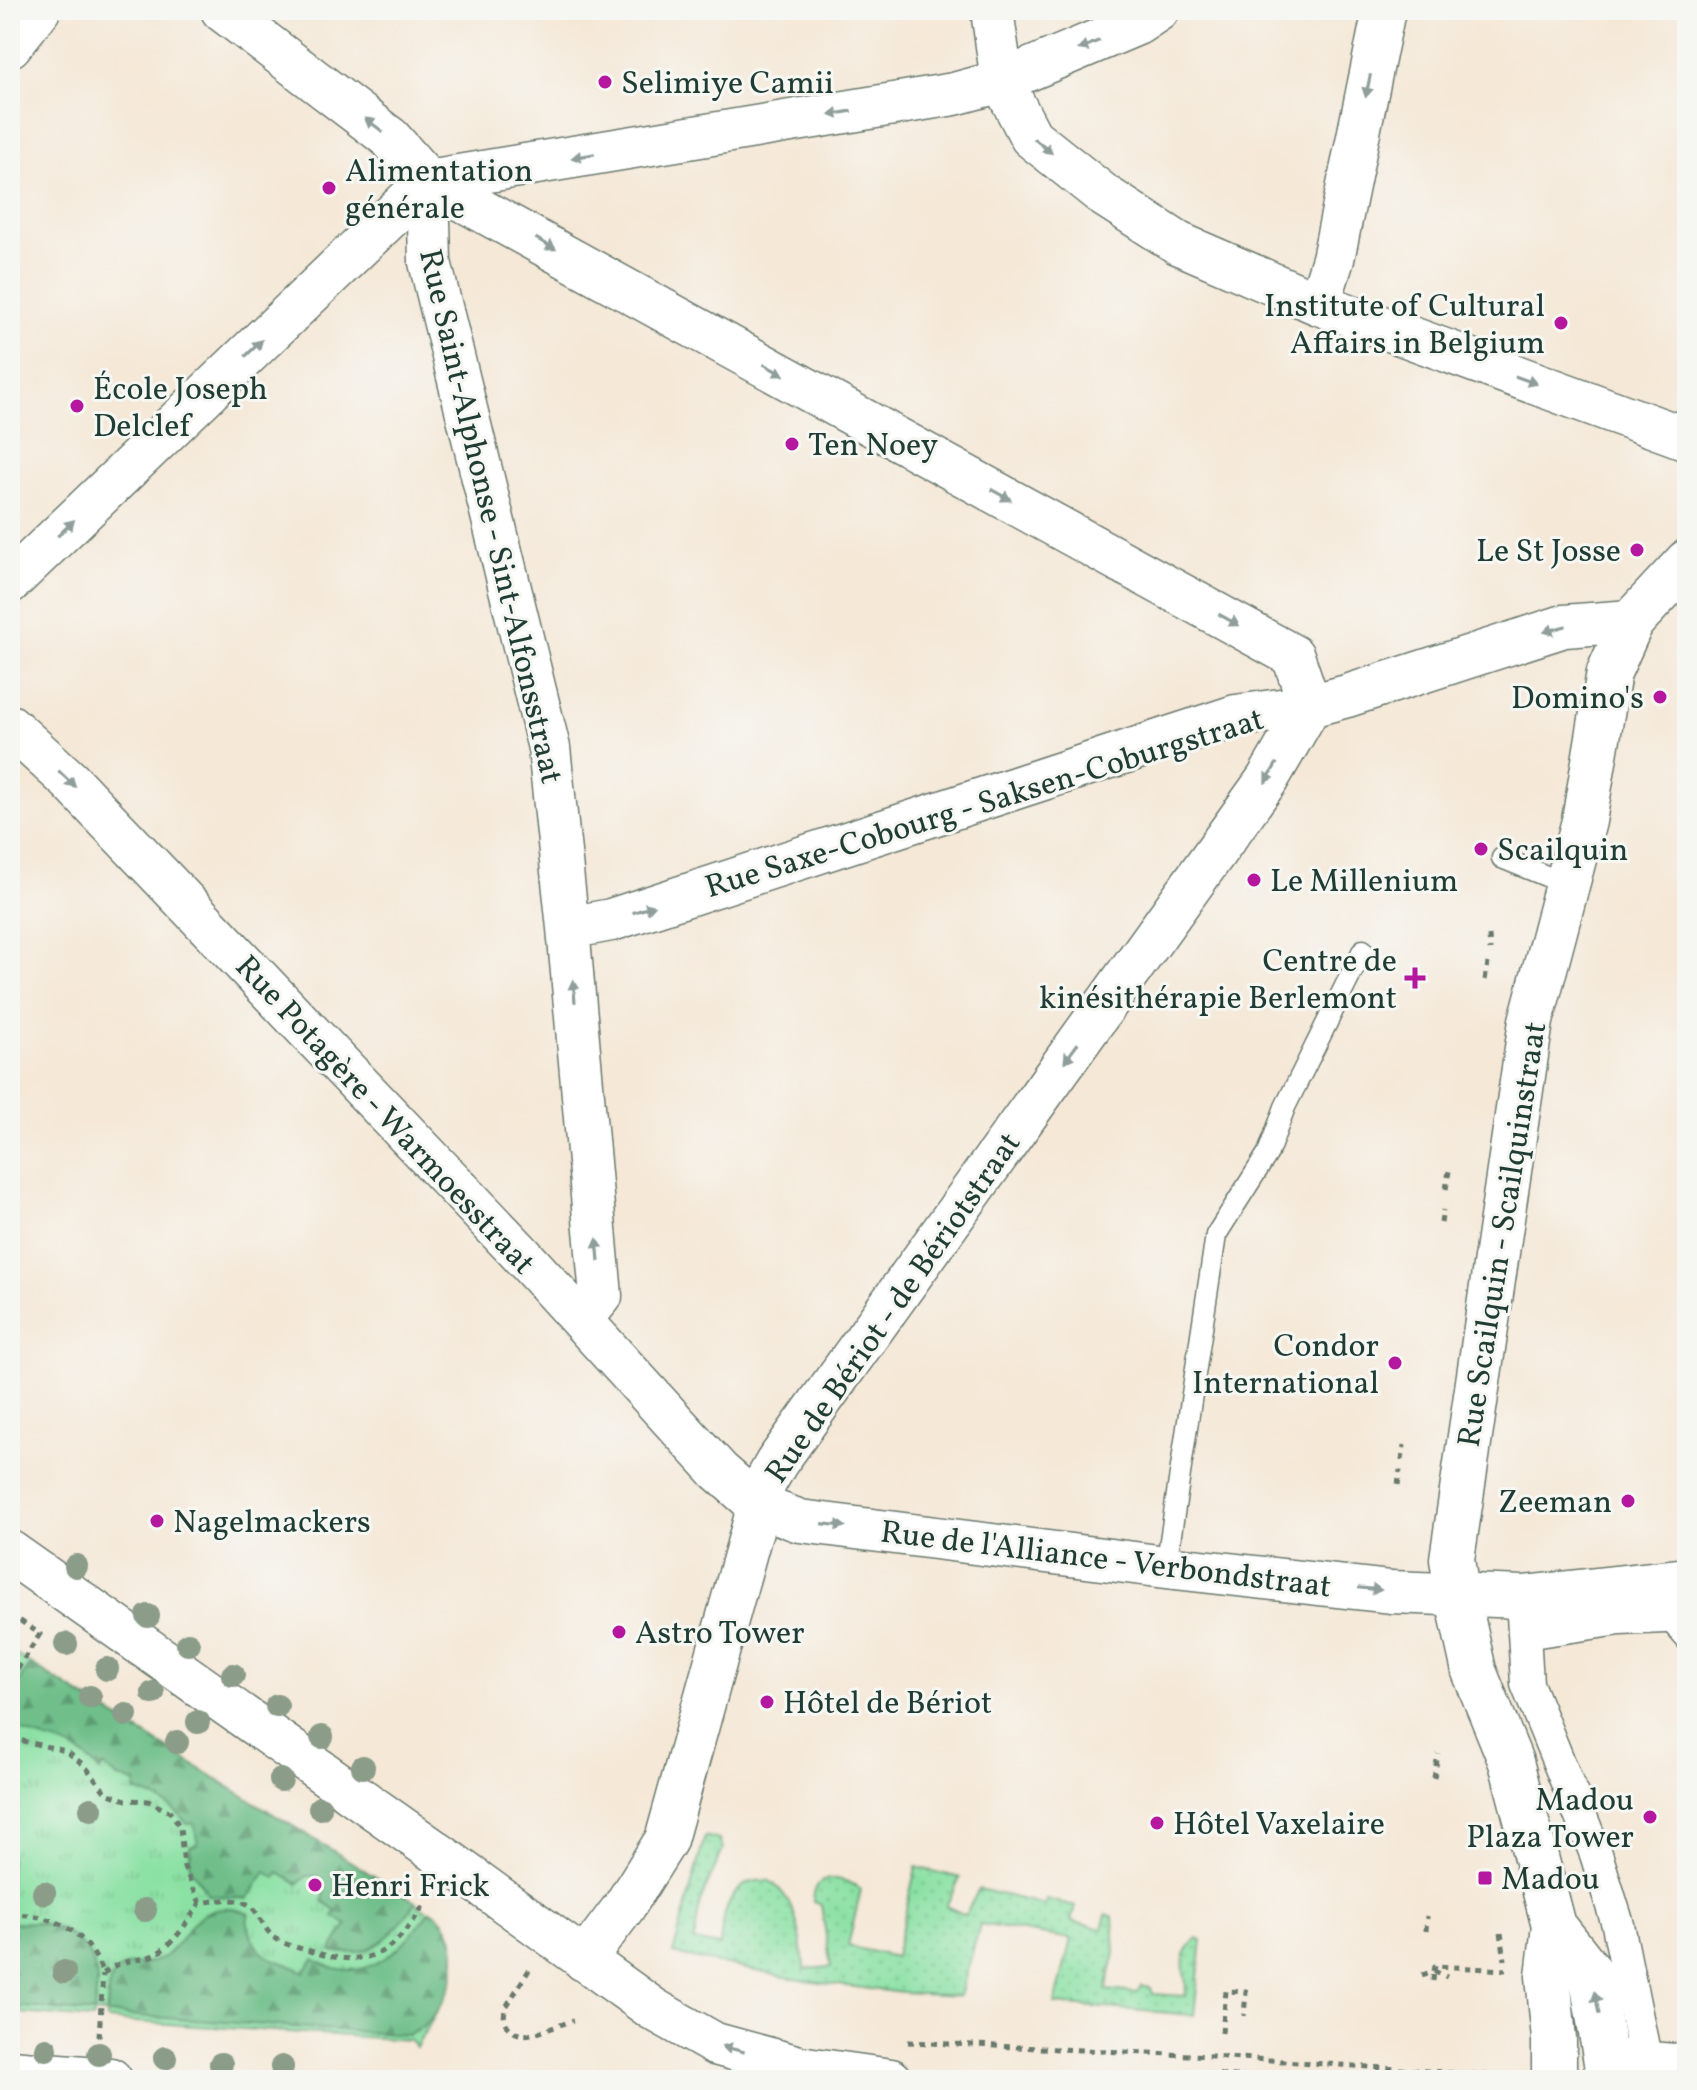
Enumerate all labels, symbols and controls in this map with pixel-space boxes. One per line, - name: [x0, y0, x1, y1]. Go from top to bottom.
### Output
- one-way arrow: [1077, 38, 1101, 51]
- place label: Selimiye Camii: [621, 63, 834, 107]
- marker: Selimiye Camii: [596, 73, 614, 91]
- one-way arrow: [1362, 74, 1374, 99]
- one-way arrow: [827, 107, 852, 120]
- one-way arrow: [364, 118, 384, 134]
- one-way arrow: [1033, 138, 1053, 154]
- place label: Alimentation générale: [345, 151, 533, 232]
- one-way arrow: [570, 151, 595, 163]
- marker: Alimentation générale: [320, 179, 338, 197]
- one-way arrow: [535, 237, 557, 251]
- street label: Rue Saint-Alphonse - Sint-Alfonsstraat: [406, 245, 572, 788]
- place label: Institute of Cultural Affairs in Belgium: [1264, 286, 1545, 367]
- marker: Institute of Cultural Affairs in Belgium: [1552, 314, 1570, 332]
- one-way arrow: [244, 339, 263, 358]
- one-way arrow: [762, 363, 785, 376]
- place label: École Joseph Delclef: [93, 369, 268, 450]
- one-way arrow: [1514, 374, 1538, 386]
- marker: École Joseph Delclef: [68, 397, 86, 415]
- place label: Ten Noey: [808, 425, 938, 469]
- marker: Ten Noey: [783, 435, 801, 453]
- one-way arrow: [990, 488, 1013, 502]
- one-way arrow: [56, 519, 75, 538]
- place label: Le St Josse: [1476, 531, 1621, 575]
- marker: Le St Josse: [1628, 541, 1646, 559]
- one-way arrow: [1218, 613, 1240, 627]
- one-way arrow: [1542, 623, 1566, 636]
- place label: Domino's: [1511, 678, 1644, 722]
- marker: Domino's: [1651, 688, 1669, 706]
- street label: Rue Saxe-Cobourg - Saksen-Coburgstraat: [700, 699, 1270, 911]
- one-way arrow: [1264, 762, 1278, 784]
- one-way arrow: [57, 769, 76, 788]
- place label: Scailquin: [1497, 830, 1628, 874]
- marker: Scailquin: [1472, 840, 1490, 858]
- place label: Le Millenium: [1270, 861, 1458, 905]
- marker: Le Millenium: [1245, 871, 1263, 889]
- one-way arrow: [632, 903, 656, 915]
- place label: Centre de kinésithérapie Berlemont: [1039, 941, 1397, 1022]
- street label: Rue Potagère - Warmoesstraat: [224, 947, 544, 1285]
- marker: Centre de kinésithérapie Berlemont: [1404, 967, 1426, 989]
- one-way arrow: [567, 978, 580, 1003]
- street label: Rue Scailquin - Scailquinstraat: [1449, 1019, 1559, 1450]
- one-way arrow: [1064, 1042, 1079, 1063]
- street label: Rue de Bériot - de Bériotstraat: [756, 1124, 1033, 1493]
- one-way arrow: [591, 1237, 604, 1262]
- place label: Condor International: [1192, 1326, 1379, 1407]
- marker: Condor International: [1386, 1354, 1404, 1372]
- place label: Zeeman: [1498, 1482, 1612, 1526]
- marker: Zeeman: [1619, 1492, 1637, 1510]
- place label: Nagelmackers: [173, 1502, 371, 1546]
- street label: Rue de l'Alliance - Verbondstraat: [878, 1511, 1333, 1610]
- marker: Nagelmackers: [148, 1512, 166, 1530]
- one-way arrow: [822, 1519, 847, 1532]
- one-way arrow: [1358, 1583, 1383, 1596]
- place label: Astro Tower: [635, 1613, 805, 1657]
- marker: Astro Tower: [610, 1623, 628, 1641]
- place label: Hôtel de Bériot: [783, 1683, 992, 1727]
- marker: Hôtel de Bériot: [758, 1693, 776, 1711]
- place label: Madou Plaza Tower: [1466, 1780, 1634, 1861]
- place label: Hôtel Vaxelaire: [1173, 1804, 1385, 1848]
- marker: Madou Plaza Tower: [1641, 1808, 1659, 1826]
- marker: Hôtel Vaxelaire: [1148, 1814, 1166, 1832]
- place label: Madou: [1501, 1859, 1600, 1903]
- place label: Henri Frick: [331, 1866, 490, 1910]
- marker: Madou: [1476, 1869, 1494, 1887]
- marker: Henri Frick: [306, 1876, 324, 1894]
- one-way arrow: [1590, 1990, 1602, 2015]
- one-way arrow: [720, 2042, 744, 2055]

